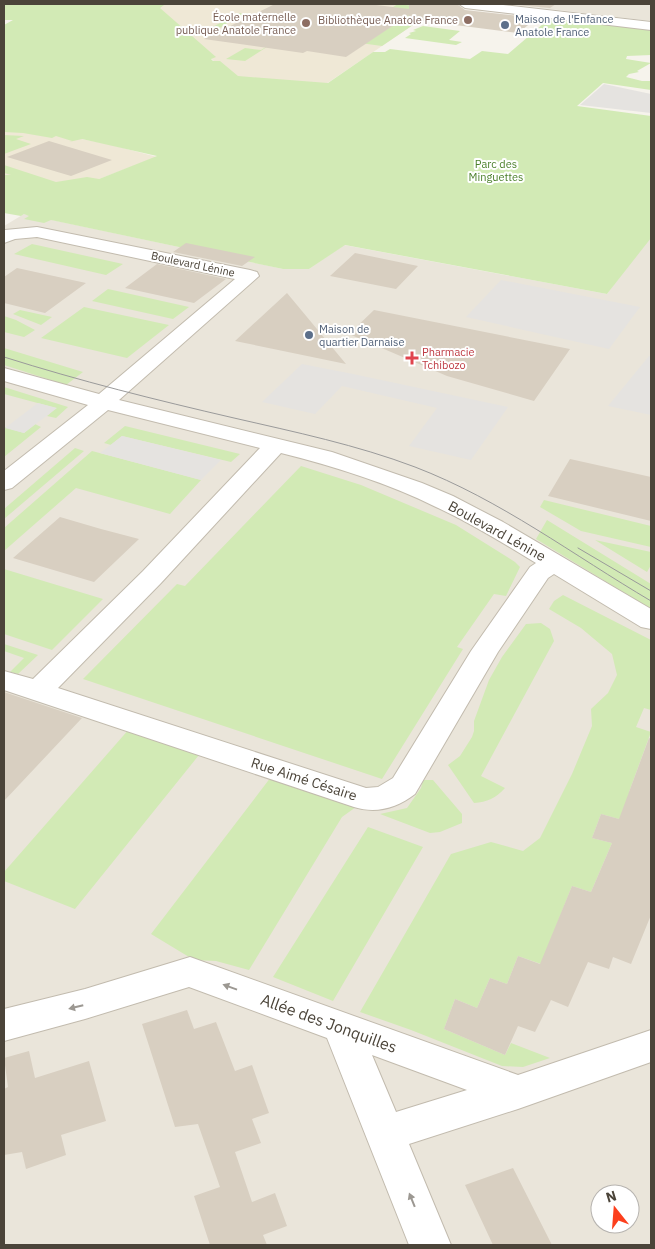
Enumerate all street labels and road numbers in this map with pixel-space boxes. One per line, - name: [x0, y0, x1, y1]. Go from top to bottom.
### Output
- street label: Boulevard Lénine: [150, 248, 236, 280]
- street label: Boulevard Lénine: [445, 497, 549, 565]
- street label: Rue Aimé Césaire: [249, 753, 360, 805]
- street label: Allée des Jonquilles: [258, 989, 400, 1057]

